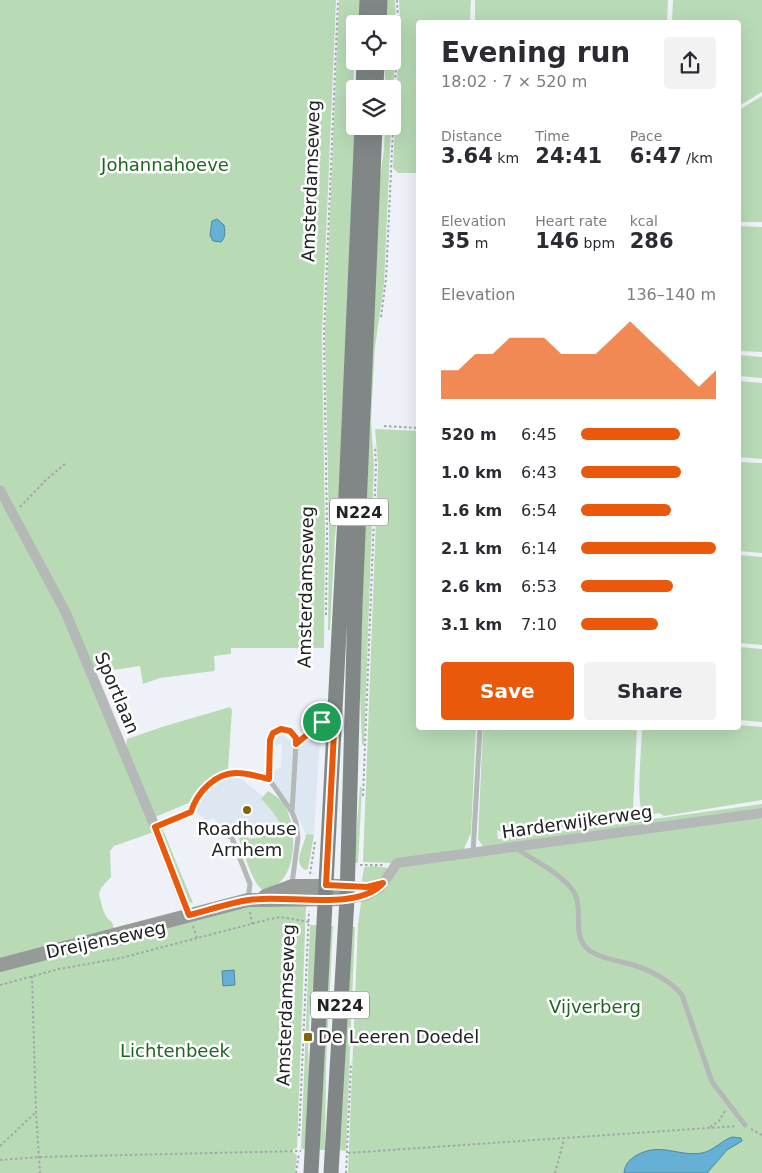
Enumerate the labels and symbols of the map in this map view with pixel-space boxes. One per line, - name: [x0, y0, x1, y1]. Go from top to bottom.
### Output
- street label: Amsterdamseweg: [297, 100, 324, 262]
- park label: Johannahoeve: [100, 154, 229, 175]
- road number: N224: [330, 498, 388, 526]
- street label: Amsterdamseweg: [294, 506, 317, 668]
- street label: Sportlaan: [91, 649, 144, 737]
- pin: [301, 701, 343, 743]
- street label: Harderwijkerweg: [500, 801, 654, 842]
- marker: Roadhouse Arnhem: [241, 804, 253, 816]
- place label: Roadhouse Arnhem: [197, 818, 297, 860]
- street label: Dreijenseweg: [44, 917, 168, 962]
- street label: Amsterdamseweg: [272, 924, 299, 1086]
- road number: N224: [311, 992, 369, 1018]
- park label: Vijverberg: [549, 996, 641, 1017]
- place label: De Leeren Doedel: [318, 1026, 479, 1047]
- marker: De Leeren Doedel: [302, 1031, 314, 1043]
- park label: Lichtenbeek: [120, 1040, 231, 1061]

